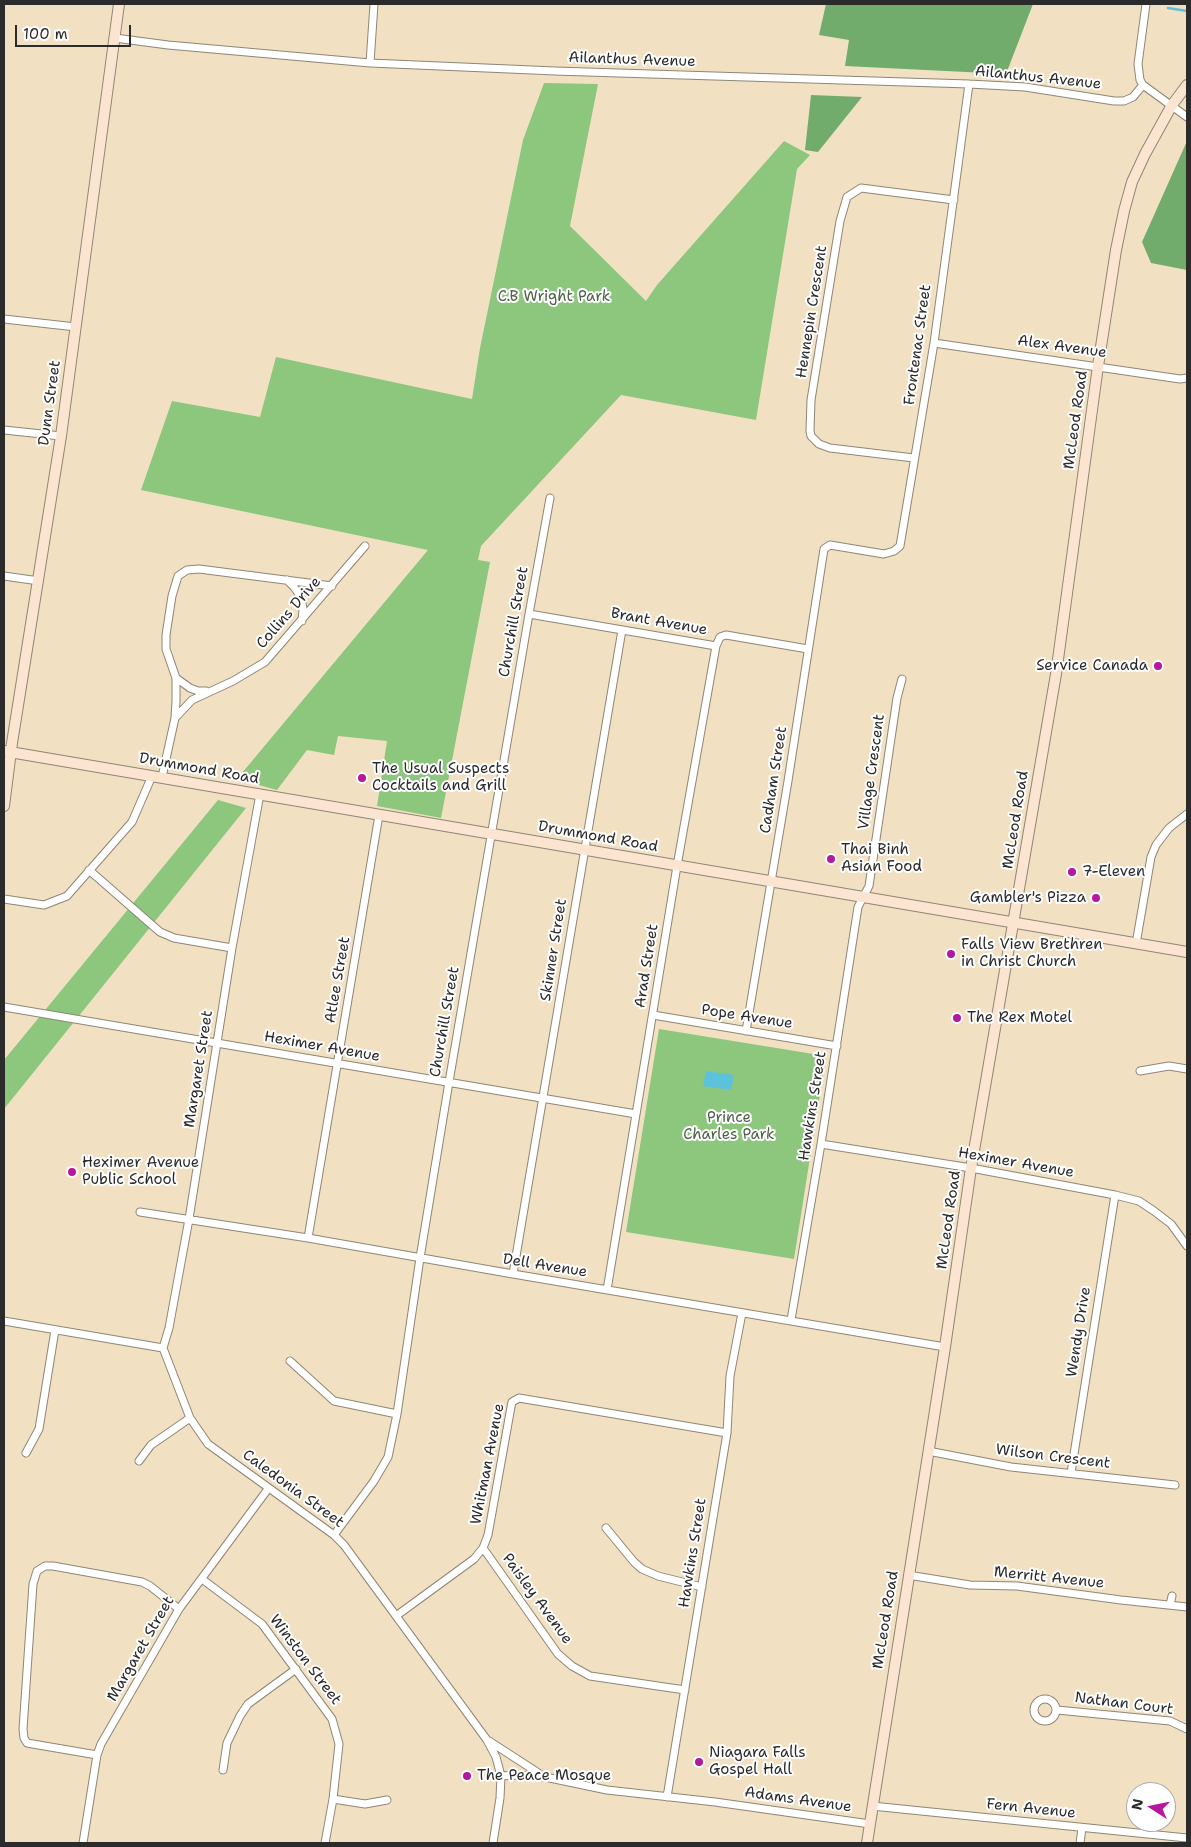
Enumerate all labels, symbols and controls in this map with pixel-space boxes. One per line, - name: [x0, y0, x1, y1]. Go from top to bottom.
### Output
- scale bar: [18, 15, 134, 47]
- text: 100 m: [23, 24, 68, 44]
- street label: Ailanthus Avenue: [568, 49, 696, 71]
- street label: Ailanthus Avenue: [974, 62, 1102, 94]
- street label: Hennepin Crescent: [793, 244, 831, 380]
- street label: Frontenac Street: [901, 283, 935, 407]
- park label: C.B Wright Park: [498, 288, 610, 306]
- street label: Alex Avenue: [1016, 332, 1108, 362]
- street label: Dunn Street: [35, 359, 65, 447]
- street label: McLeod Road: [1060, 370, 1092, 470]
- street label: Churchill Street: [495, 565, 533, 679]
- street label: Collins Drive: [253, 573, 325, 653]
- street label: Brant Avenue: [609, 605, 709, 639]
- place label: Service Canada: [1036, 657, 1148, 675]
- marker: Service Canada: [1152, 660, 1164, 672]
- street label: Village Crescent: [855, 713, 889, 831]
- street label: Cadham Street: [757, 725, 791, 835]
- street label: Drummond Road: [138, 750, 260, 788]
- place label: The Usual Suspects Cocktails and Grill: [372, 760, 509, 795]
- street label: McLeod Road: [999, 770, 1033, 870]
- marker: The Usual Suspects Cocktails and Grill: [356, 772, 368, 784]
- street label: Drummond Road: [537, 818, 659, 856]
- place label: Thai Binh Asian Food: [841, 841, 922, 876]
- marker: Thai Binh Asian Food: [825, 853, 837, 865]
- place label: 7-Eleven: [1082, 863, 1145, 881]
- marker: 7-Eleven: [1066, 866, 1078, 878]
- place label: Gambler's Pizza: [970, 889, 1086, 907]
- marker: Gambler's Pizza: [1090, 892, 1102, 904]
- street label: Skinner Street: [537, 898, 571, 1002]
- street label: Arad Street: [631, 923, 663, 1009]
- street label: Atlee Street: [322, 935, 354, 1025]
- place label: Falls View Brethren in Christ Church: [961, 936, 1102, 971]
- marker: Falls View Brethren in Christ Church: [945, 948, 957, 960]
- street label: Churchill Street: [426, 965, 464, 1079]
- street label: Pope Avenue: [700, 1001, 794, 1033]
- street label: Margaret Street: [181, 1009, 217, 1129]
- place label: The Rex Motel: [967, 1009, 1072, 1027]
- marker: The Rex Motel: [951, 1012, 963, 1024]
- street label: Heximer Avenue: [263, 1028, 381, 1066]
- street label: Hawkins Street: [795, 1050, 831, 1162]
- park label: Prince Charles Park: [683, 1109, 775, 1144]
- street label: Heximer Avenue: [957, 1144, 1075, 1182]
- place label: Heximer Avenue Public School: [82, 1154, 199, 1189]
- marker: Heximer Avenue Public School: [66, 1166, 78, 1178]
- street label: McLeod Road: [933, 1170, 965, 1270]
- street label: Dell Avenue: [502, 1250, 588, 1282]
- street label: Wendy Drive: [1063, 1286, 1095, 1378]
- street label: Whitman Avenue: [467, 1402, 509, 1526]
- street label: Wilson Crescent: [995, 1441, 1111, 1473]
- street label: Caledonia Street: [239, 1446, 347, 1532]
- street label: Hawkins Street: [675, 1497, 711, 1609]
- street label: Paisley Avenue: [498, 1550, 576, 1648]
- street label: Merritt Avenue: [993, 1563, 1105, 1593]
- street label: McLeod Road: [869, 1570, 903, 1670]
- street label: Margaret Street: [104, 1593, 178, 1705]
- street label: Winston Street: [265, 1611, 345, 1709]
- street label: Nathan Court: [1074, 1689, 1174, 1719]
- place label: Niagara Falls Gospel Hall: [709, 1744, 806, 1779]
- marker: Niagara Falls Gospel Hall: [693, 1756, 705, 1768]
- place label: The Peace Mosque: [477, 1767, 611, 1785]
- marker: The Peace Mosque: [461, 1770, 473, 1782]
- north arrow: [1126, 1782, 1176, 1832]
- street label: Adams Avenue: [743, 1784, 853, 1816]
- street label: Fern Avenue: [985, 1795, 1077, 1823]
- text: N: [1127, 1797, 1147, 1811]

